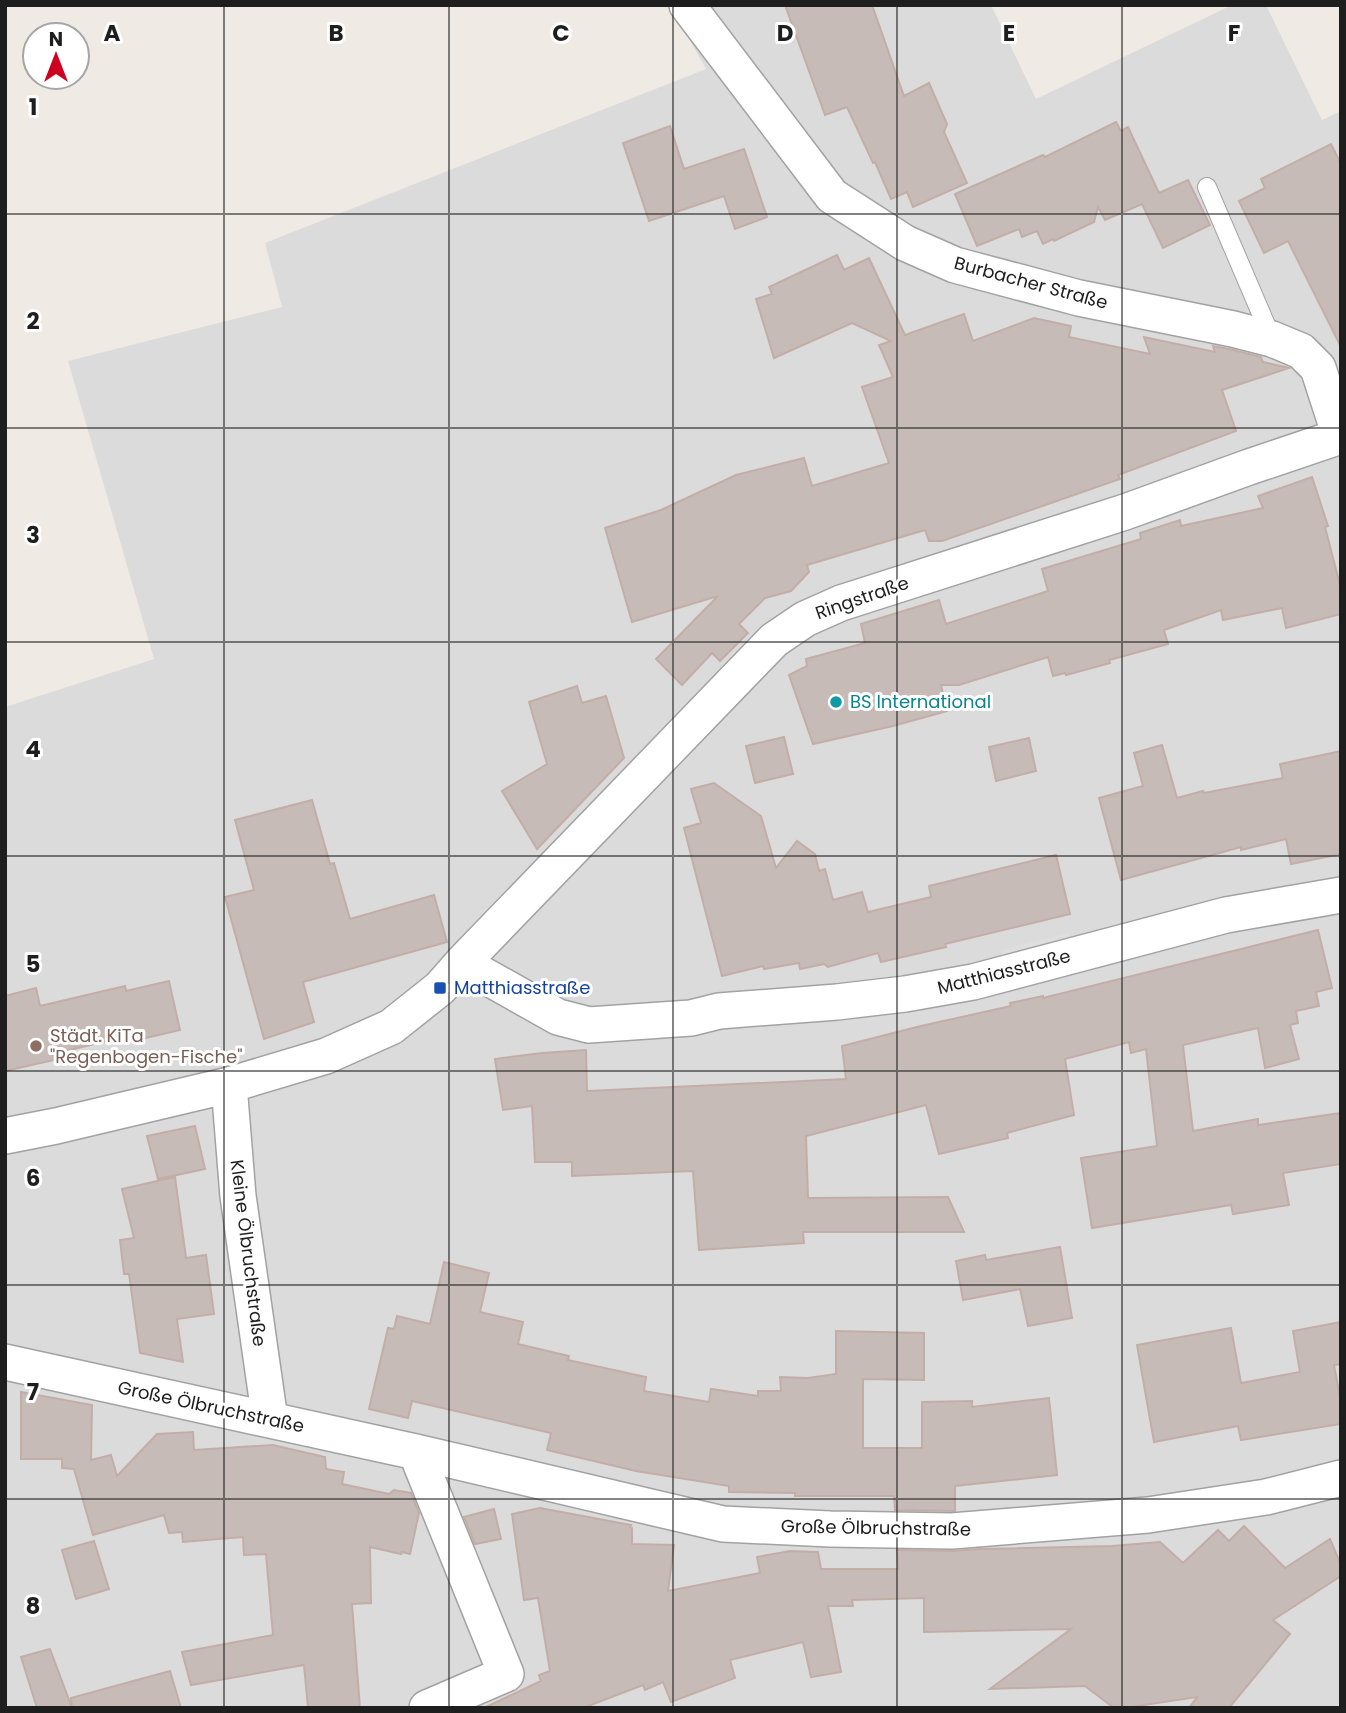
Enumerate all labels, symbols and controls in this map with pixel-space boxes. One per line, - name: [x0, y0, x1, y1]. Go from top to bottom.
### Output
- text: A: [104, 17, 121, 49]
- text: B: [328, 17, 344, 49]
- text: C: [552, 17, 570, 49]
- text: D: [777, 17, 793, 49]
- text: E: [1003, 17, 1015, 49]
- text: F: [1228, 17, 1240, 49]
- north arrow: [21, 21, 91, 91]
- text: N: [49, 26, 63, 53]
- text: 1: [29, 91, 37, 123]
- street label: Burbacher Straße: [952, 250, 1111, 315]
- text: 2: [26, 305, 40, 337]
- text: 3: [26, 519, 40, 551]
- street label: Ringstraße: [812, 570, 912, 625]
- place label: BS International: [850, 689, 991, 714]
- marker: BS International: [828, 694, 844, 710]
- text: 4: [25, 733, 41, 765]
- street label: Matthiasstraße: [935, 943, 1073, 1000]
- text: 5: [26, 948, 40, 980]
- place label: Matthiasstraße: [454, 975, 591, 1000]
- marker: Matthiasstraße: [432, 980, 448, 996]
- place label: Städt. KiTa "Regenbogen-Fische": [50, 1023, 242, 1069]
- marker: Städt. KiTa "Regenbogen-Fische": [28, 1038, 44, 1054]
- street label: Kleine Ölbruchstraße: [225, 1158, 272, 1348]
- text: 6: [26, 1162, 40, 1194]
- street label: Große Ölbruchstraße: [116, 1375, 307, 1439]
- text: 7: [27, 1376, 39, 1408]
- street label: Große Ölbruchstraße: [781, 1513, 971, 1542]
- text: 8: [26, 1590, 40, 1622]

